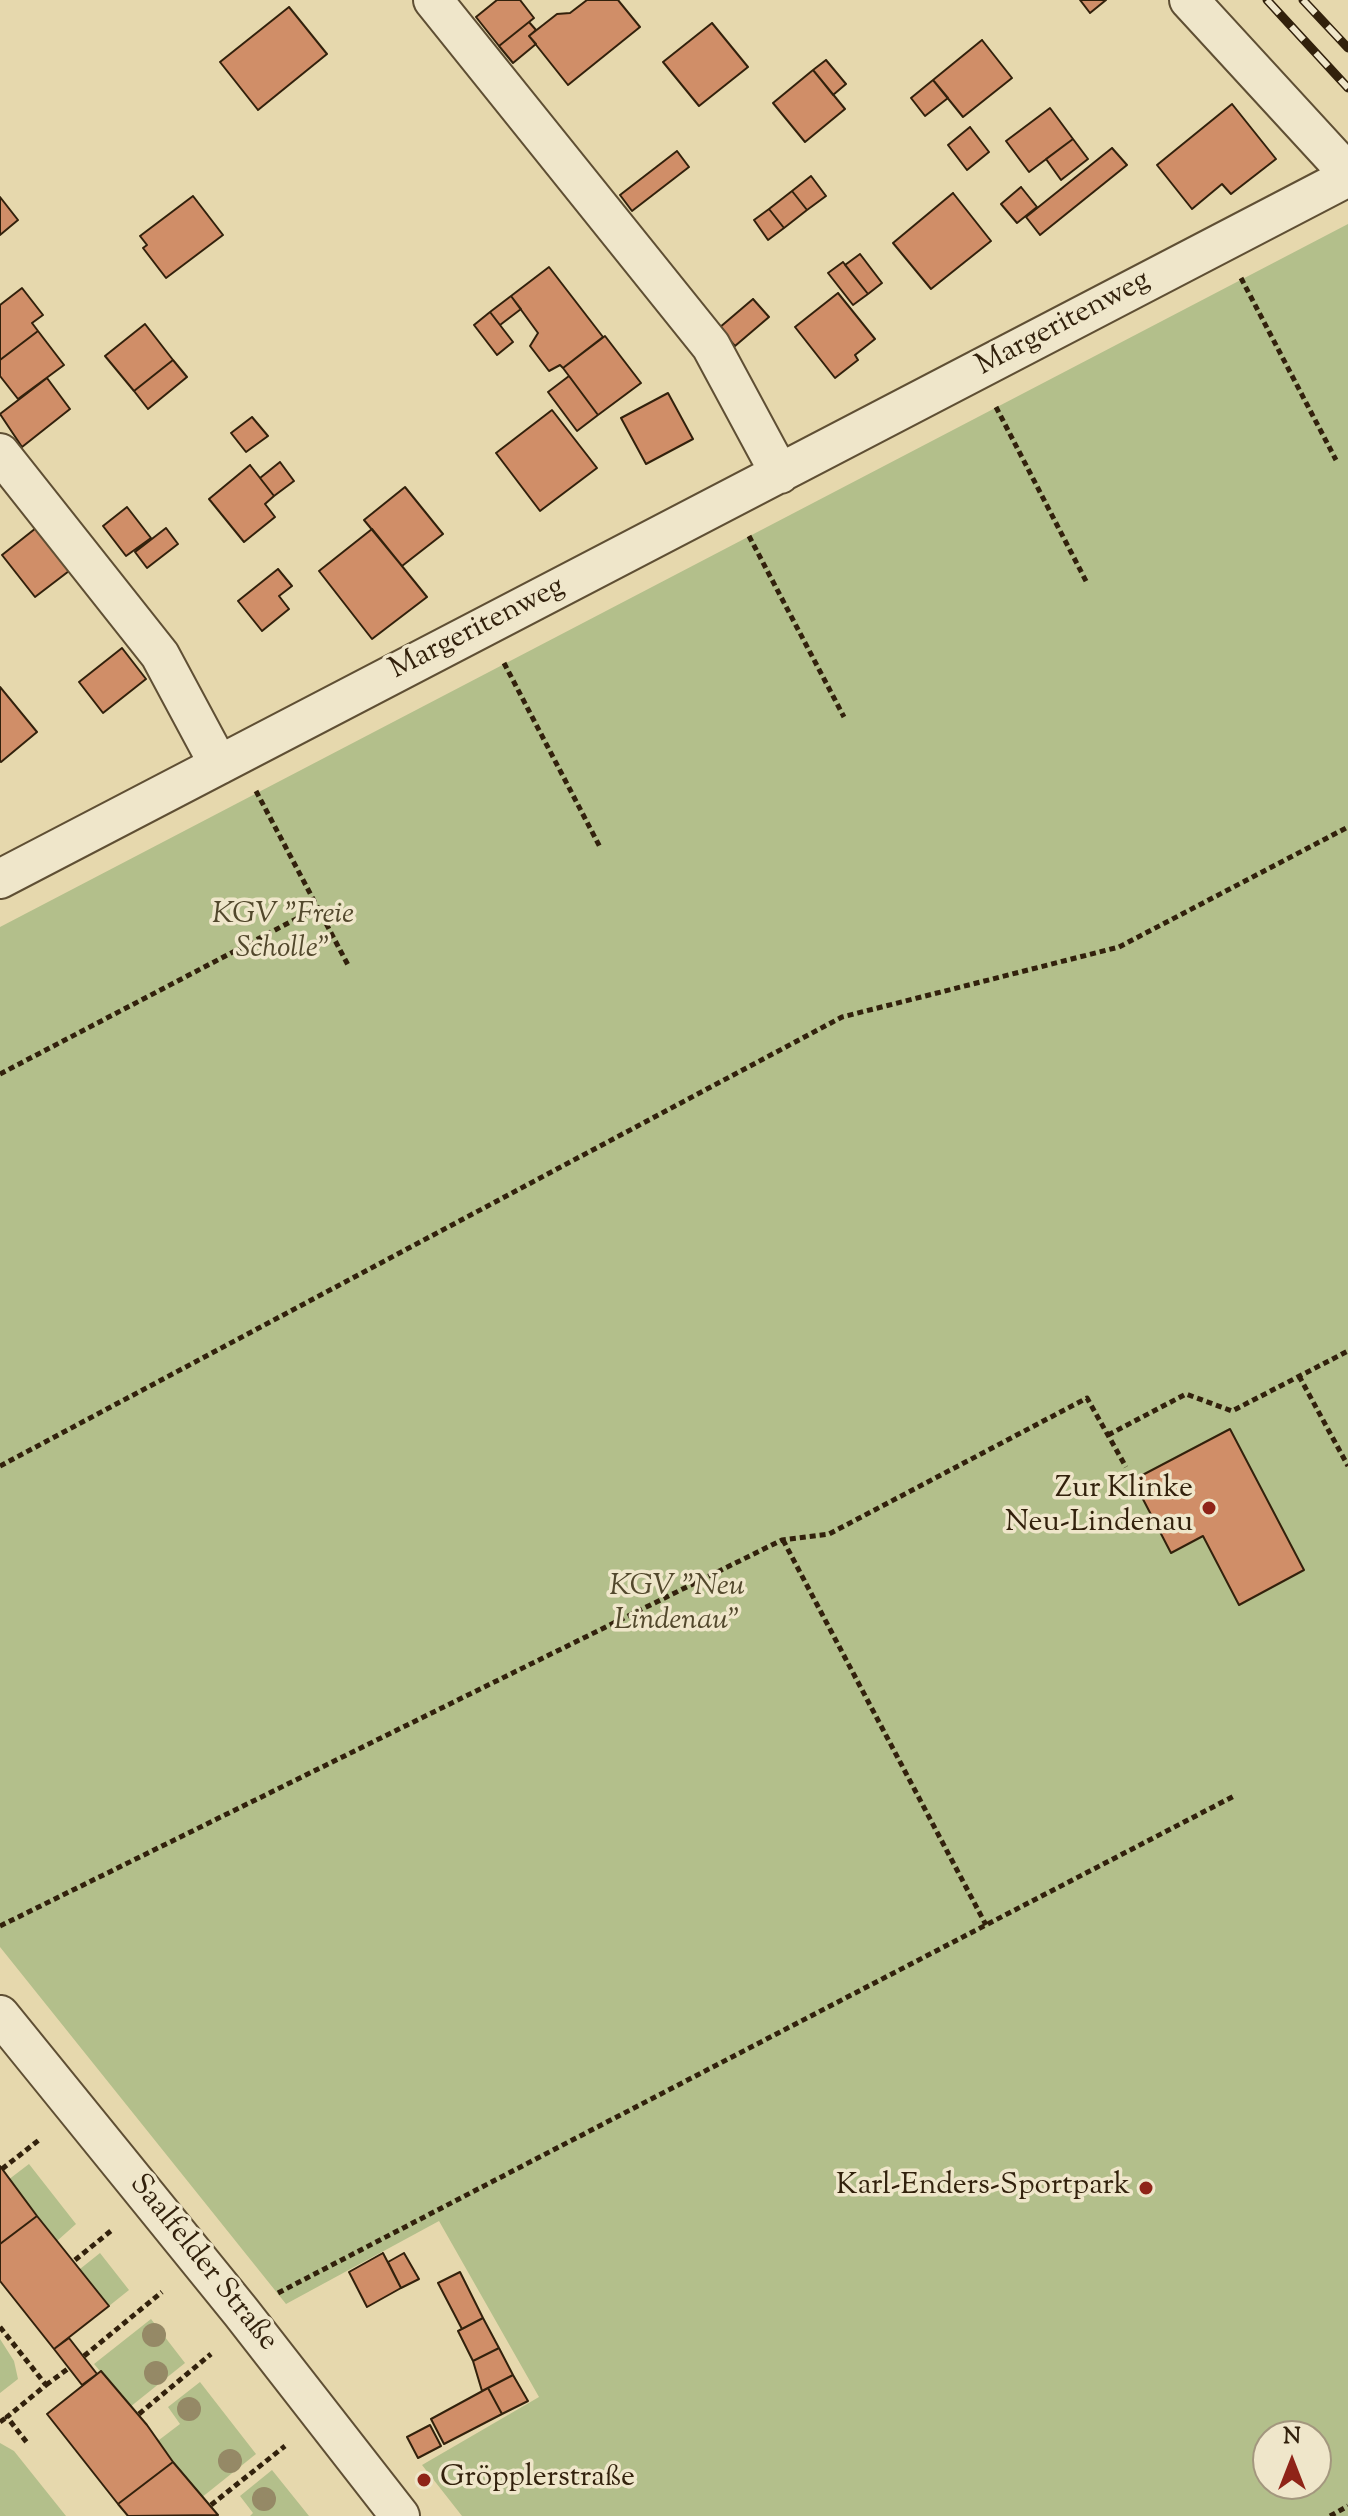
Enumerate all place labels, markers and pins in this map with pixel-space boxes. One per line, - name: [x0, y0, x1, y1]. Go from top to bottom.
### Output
- place label: Zur Klinke Neu-Lindenau: [1005, 1473, 1193, 1544]
- marker: Zur Klinke Neu-Lindenau: [1200, 1499, 1218, 1517]
- place label: Karl-Enders-Sportpark: [836, 2170, 1130, 2206]
- marker: Karl-Enders-Sportpark: [1137, 2179, 1155, 2197]
- place label: Gröpplerstraße: [440, 2462, 635, 2498]
- marker: Gröpplerstraße: [415, 2471, 433, 2489]

